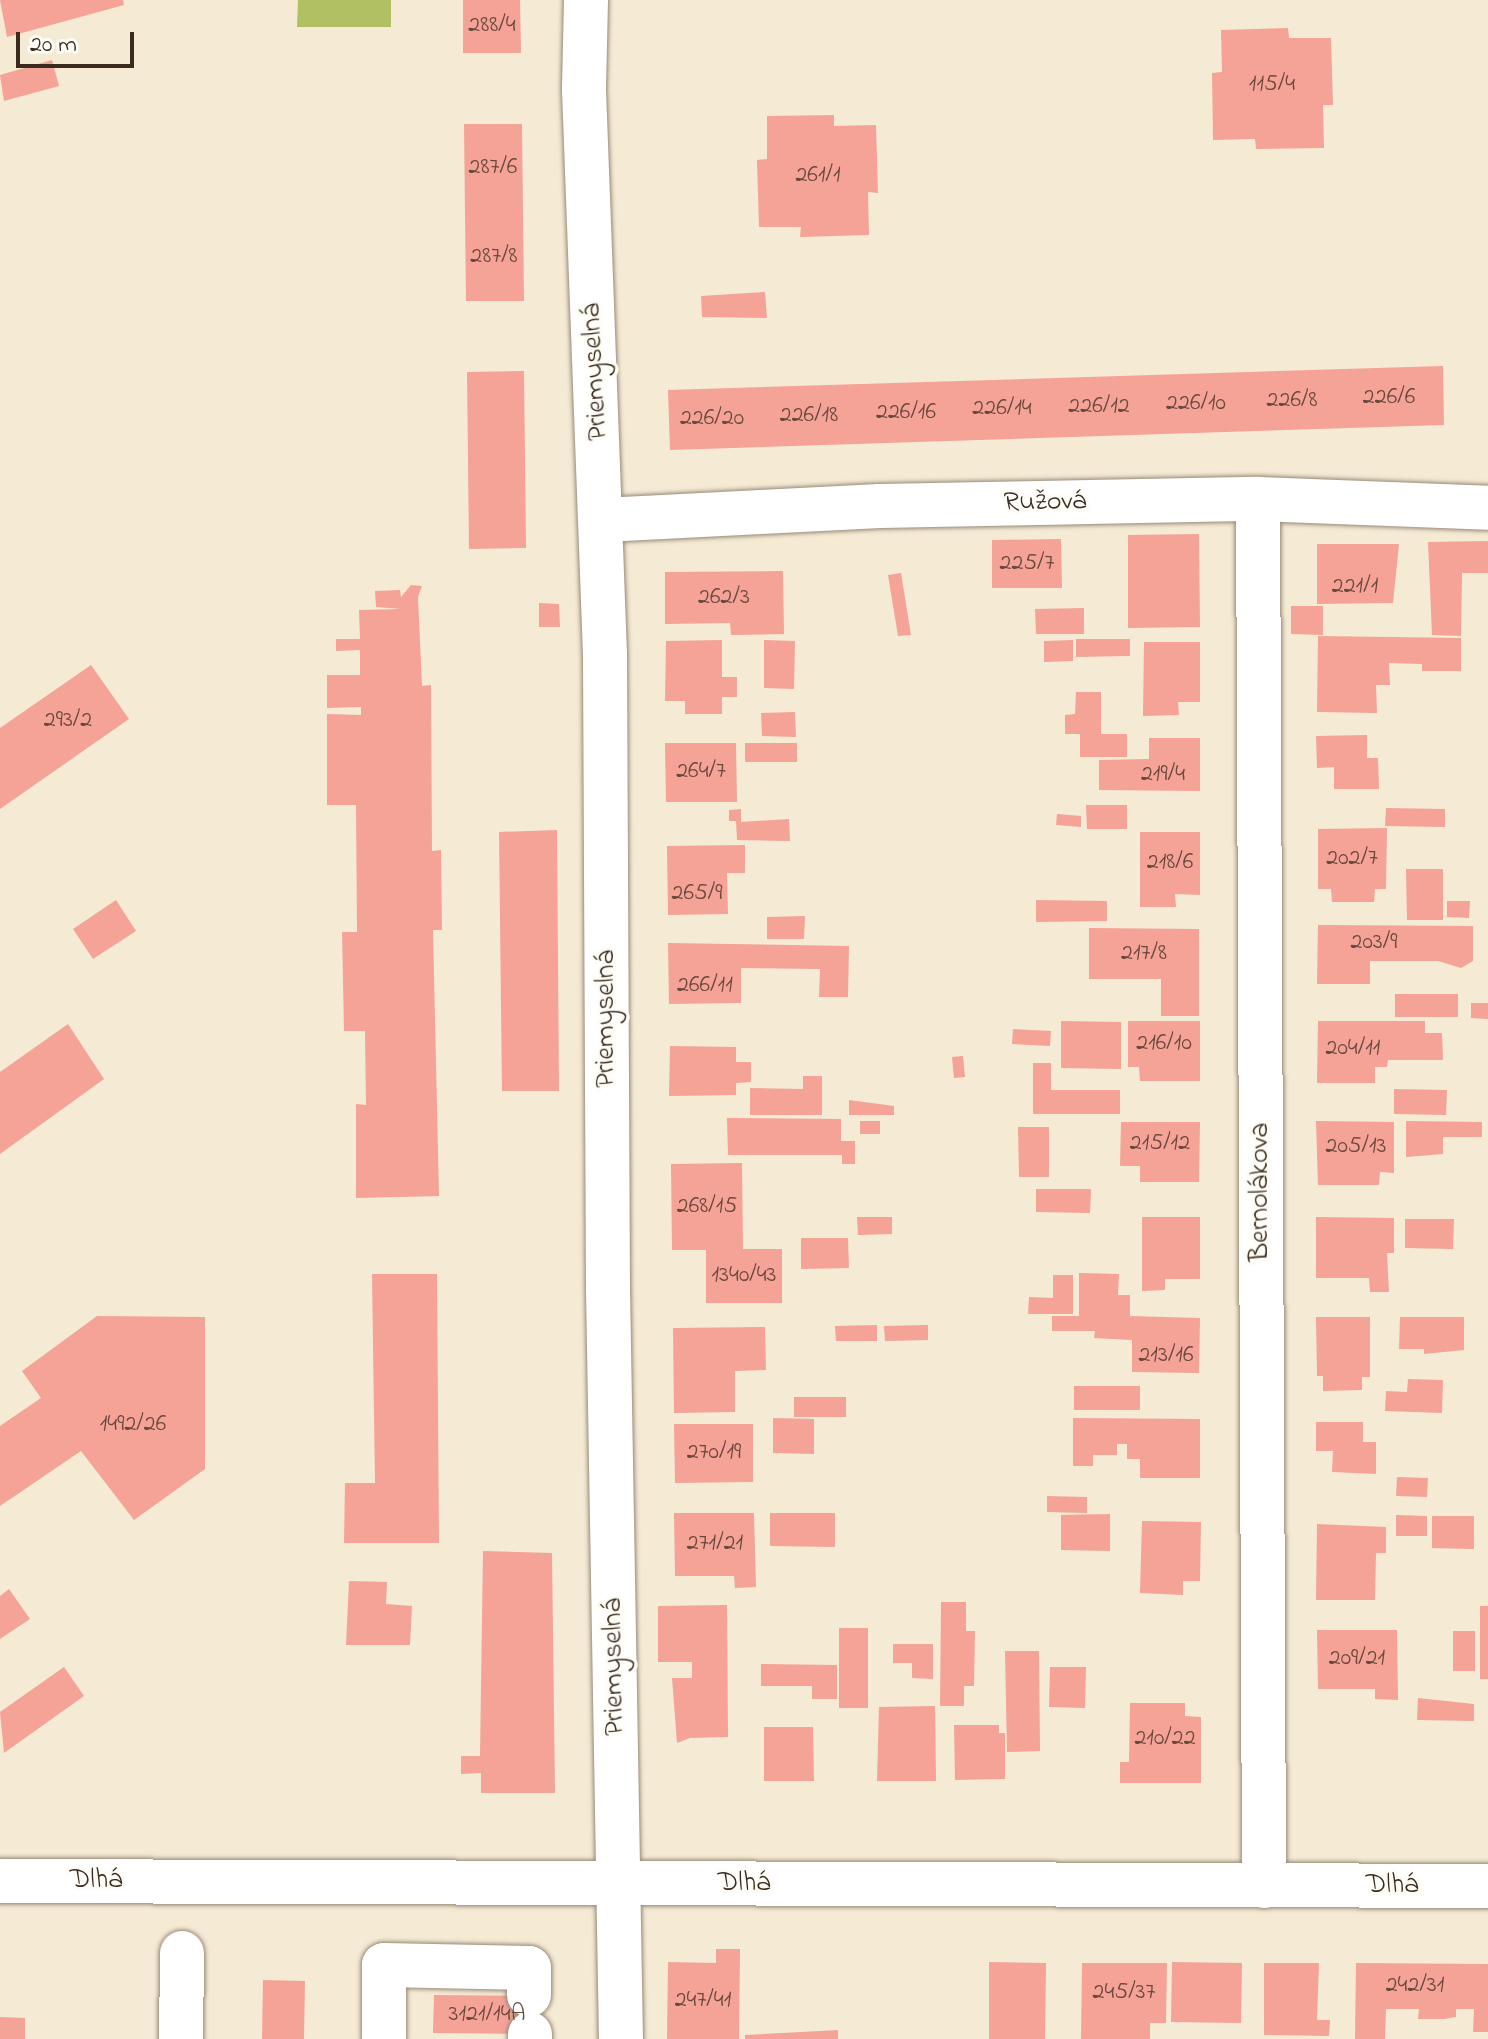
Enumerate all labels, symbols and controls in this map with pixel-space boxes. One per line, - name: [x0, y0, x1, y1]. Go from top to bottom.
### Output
- house number: 288/4: [468, 12, 516, 40]
- scale bar: [20, 16, 138, 66]
- text: 20 m: [30, 28, 77, 63]
- house number: 115/4: [1249, 71, 1295, 99]
- house number: 287/6: [469, 154, 517, 182]
- house number: 261/1: [795, 162, 841, 190]
- house number: 287/8: [470, 243, 518, 271]
- street label: Priemyselná: [576, 302, 616, 442]
- house number: 226/6: [1363, 384, 1415, 412]
- house number: 226/8: [1267, 387, 1317, 415]
- house number: 226/10: [1166, 390, 1226, 418]
- house number: 226/12: [1068, 393, 1130, 421]
- house number: 226/14: [972, 395, 1032, 423]
- house number: 226/16: [876, 399, 936, 427]
- house number: 226/18: [780, 402, 838, 430]
- house number: 226/20: [680, 405, 744, 433]
- street label: Ružová: [1003, 485, 1087, 521]
- house number: 225/7: [1000, 550, 1054, 578]
- house number: 221/1: [1332, 573, 1378, 601]
- house number: 262/3: [698, 584, 750, 612]
- house number: 293/2: [44, 707, 92, 735]
- house number: 264/7: [676, 758, 726, 786]
- house number: 219/4: [1141, 761, 1185, 789]
- house number: 202/7: [1326, 845, 1378, 873]
- house number: 218/6: [1147, 849, 1193, 877]
- house number: 265/9: [672, 880, 722, 908]
- house number: 203/9: [1351, 929, 1397, 957]
- house number: 217/8: [1121, 940, 1167, 968]
- street label: Priemyselná: [590, 950, 624, 1088]
- house number: 266/11: [677, 972, 733, 1000]
- house number: 216/10: [1136, 1030, 1192, 1058]
- house number: 204/11: [1326, 1035, 1380, 1063]
- street label: Bernolákova: [1244, 1122, 1278, 1262]
- house number: 215/12: [1130, 1130, 1190, 1158]
- house number: 205/13: [1325, 1133, 1387, 1161]
- house number: 268/15: [677, 1193, 737, 1221]
- house number: 1340/43: [711, 1262, 777, 1290]
- house number: 213/16: [1138, 1342, 1194, 1370]
- house number: 1492/26: [100, 1411, 166, 1439]
- house number: 270/19: [687, 1439, 741, 1467]
- house number: 271/21: [687, 1530, 743, 1558]
- street label: Priemyselná: [597, 1598, 633, 1736]
- house number: 209/21: [1329, 1645, 1385, 1673]
- house number: 210/22: [1134, 1725, 1196, 1753]
- street label: Dlhá: [70, 1864, 122, 1898]
- street label: Dlhá: [718, 1867, 770, 1901]
- street label: Dlhá: [1366, 1869, 1418, 1903]
- house number: 242/31: [1386, 1972, 1444, 2000]
- house number: 245/37: [1093, 1979, 1155, 2007]
- house number: 247/41: [675, 1987, 731, 2015]
- house number: 3121/14A: [449, 2001, 525, 2029]

